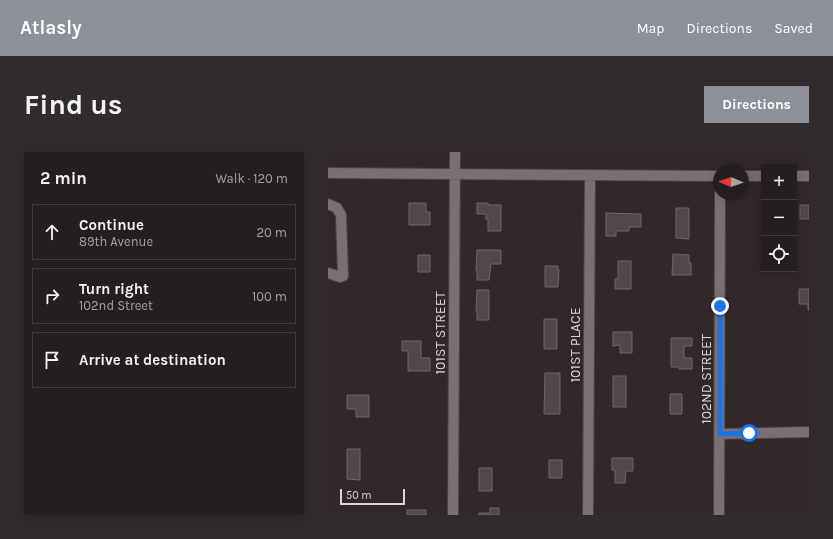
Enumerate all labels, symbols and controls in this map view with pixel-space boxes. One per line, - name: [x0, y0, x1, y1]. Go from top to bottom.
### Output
- text: Atlasly: [20, 17, 82, 39]
- text: Map: [637, 20, 665, 37]
- text: Directions: [687, 20, 752, 37]
- text: Saved: [774, 20, 813, 37]
- button: Directions: [704, 86, 809, 123]
- text: Find us: [24, 88, 123, 121]
- north arrow: [713, 164, 749, 200]
- map controls: [761, 164, 797, 272]
- button: +: [761, 164, 797, 200]
- text: 2 min: [40, 168, 87, 188]
- text: Walk · 120 m: [215, 171, 288, 186]
- button: −: [761, 200, 797, 236]
- text: Continue: [79, 216, 144, 234]
- icon: ahead: [41, 221, 63, 243]
- text: 20 m: [257, 225, 287, 240]
- text: 89th Avenue: [79, 234, 153, 249]
- button: locate: [761, 236, 797, 272]
- text: Turn right: [79, 280, 149, 298]
- icon: right: [41, 285, 63, 307]
- text: 100 m: [252, 289, 287, 304]
- street label: 101ST STREET: [432, 291, 449, 375]
- route end: [711, 297, 729, 315]
- text: 102nd Street: [79, 298, 153, 313]
- street label: 101ST PLACE: [567, 307, 584, 383]
- street label: 102ND STREET: [698, 334, 715, 424]
- icon: arrive: [41, 349, 63, 371]
- text: Arrive at destination: [79, 351, 226, 369]
- route start: [740, 424, 758, 442]
- scale bar: [340, 487, 405, 506]
- text: 50 m: [346, 489, 372, 502]

